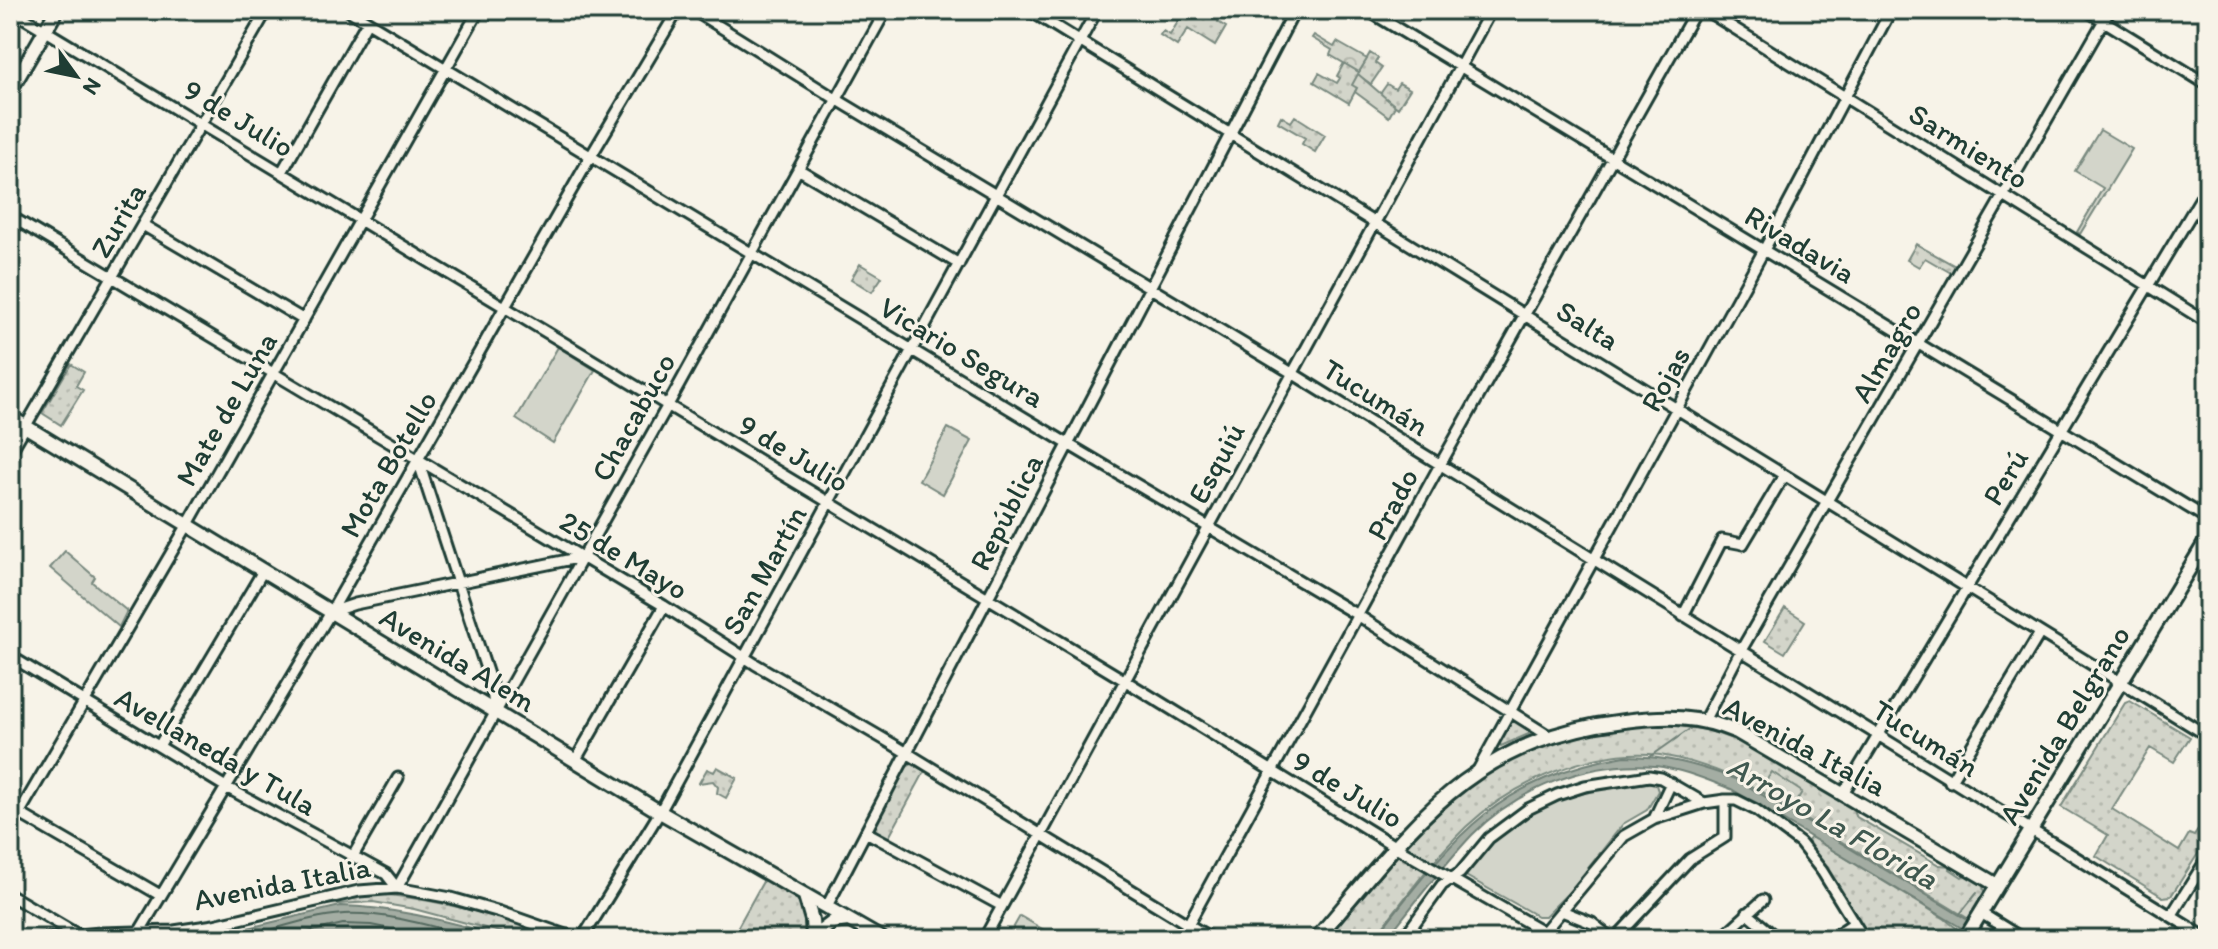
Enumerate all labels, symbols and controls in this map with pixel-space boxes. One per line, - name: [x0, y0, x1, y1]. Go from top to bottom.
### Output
- north arrow: [36, 36, 116, 116]
- street label: 9 de Julio: [177, 71, 301, 165]
- text: N: [77, 73, 108, 100]
- street label: Sarmiento: [1902, 95, 2036, 197]
- street label: Zurita: [82, 176, 154, 264]
- street label: Rivadavia: [1738, 197, 1862, 291]
- street label: Vicario Segura: [873, 288, 1052, 416]
- street label: Salta: [1550, 292, 1626, 359]
- street label: Almagro: [1842, 295, 1930, 409]
- street label: Mate de Luna: [167, 325, 285, 493]
- street label: Rojas: [1632, 340, 1698, 418]
- street label: Chacabuco: [583, 346, 683, 488]
- street label: Tucumán: [1316, 350, 1436, 444]
- street label: Mota Botello: [331, 384, 445, 544]
- street label: 9 de Julio: [732, 406, 856, 500]
- street label: Esquiú: [1179, 416, 1253, 510]
- street label: Perú: [1974, 442, 2036, 512]
- street label: República: [961, 447, 1051, 577]
- street label: Prado: [1358, 462, 1426, 546]
- street label: San Martín: [713, 499, 815, 641]
- street label: 25 de Mayo: [553, 502, 695, 608]
- street label: Avenida Alem: [373, 598, 543, 720]
- street label: Avenida Belgrano: [1990, 619, 2138, 831]
- street label: Avellaneda y Tula: [109, 678, 324, 824]
- street label: Avenida Italia: [1717, 688, 1893, 805]
- street label: Tucumán: [1866, 691, 1986, 785]
- street label: 9 de Julio: [1286, 742, 1410, 836]
- water label: Arroyo La Florida: [1721, 746, 1945, 898]
- street label: Avenida Italia: [191, 848, 374, 918]

